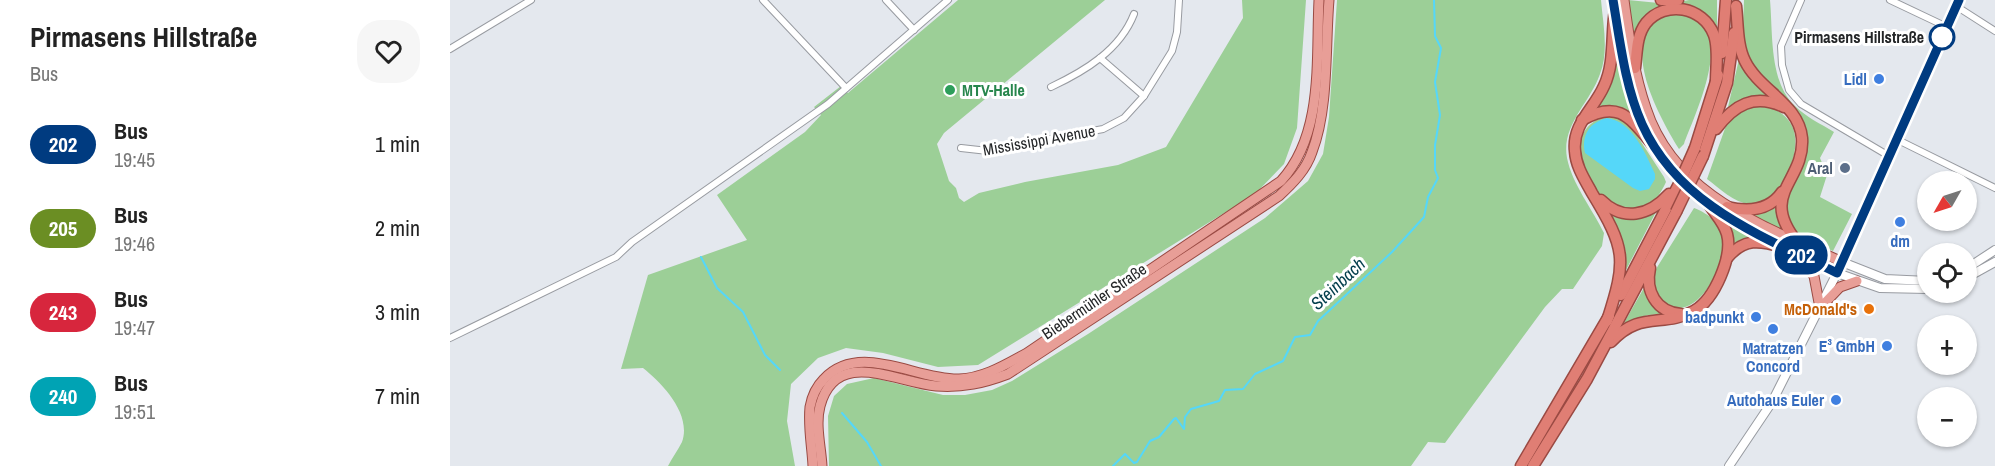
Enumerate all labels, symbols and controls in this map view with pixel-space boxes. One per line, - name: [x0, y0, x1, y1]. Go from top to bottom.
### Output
- text: Pirmasens Hillstraße: [30, 18, 257, 56]
- button: heart: [357, 20, 420, 83]
- marker: Pirmasens Hillstraße: [1929, 24, 1955, 50]
- place label: Pirmasens Hillstraße: [1794, 26, 1924, 48]
- text: Bus: [30, 60, 58, 87]
- place label: Lidl: [1844, 68, 1867, 90]
- marker: Lidl: [1872, 72, 1886, 86]
- place label: MTV-Halle: [962, 79, 1025, 101]
- marker: MTV-Halle: [943, 83, 957, 97]
- text: Bus: [114, 116, 148, 146]
- street label: Mississippi Avenue: [981, 119, 1097, 161]
- text: 1 min: [375, 129, 420, 159]
- text: 202: [49, 130, 77, 159]
- text: 19:45: [114, 146, 155, 173]
- place label: Aral: [1807, 157, 1833, 179]
- marker: Aral: [1838, 161, 1852, 175]
- north arrow: [1917, 171, 1977, 231]
- map controls: [1917, 171, 1977, 447]
- text: Bus: [114, 200, 148, 230]
- text: 2 min: [375, 213, 420, 243]
- text: 205: [49, 214, 77, 243]
- marker: dm: [1893, 215, 1907, 229]
- text: 19:46: [114, 230, 155, 257]
- place label: dm: [1890, 230, 1910, 252]
- line badge: 202: [1766, 236, 1836, 274]
- text: 202: [1787, 241, 1815, 270]
- button: locate: [1917, 243, 1977, 303]
- water label: Steinbach: [1305, 252, 1370, 315]
- street label: Biebermühler Straße: [1037, 258, 1151, 344]
- text: Bus: [114, 284, 148, 314]
- text: 3 min: [375, 297, 420, 327]
- text: 243: [49, 298, 77, 327]
- place label: McDonald's: [1784, 298, 1857, 320]
- marker: McDonald's: [1862, 302, 1876, 316]
- place label: badpunkt: [1685, 306, 1745, 328]
- marker: badpunkt: [1749, 310, 1763, 324]
- text: 19:47: [114, 314, 155, 341]
- button: +: [1917, 315, 1977, 375]
- marker: Matratzen Concord: [1766, 322, 1780, 336]
- place label: E³ GmbH: [1819, 335, 1875, 357]
- place label: Matratzen Concord: [1742, 337, 1804, 377]
- marker: E³ GmbH: [1880, 339, 1894, 353]
- text: Bus: [114, 368, 148, 398]
- text: 7 min: [375, 381, 420, 411]
- text: 240: [49, 382, 77, 411]
- button: −: [1917, 387, 1977, 447]
- place label: Autohaus Euler: [1727, 389, 1825, 411]
- marker: Autohaus Euler: [1829, 393, 1843, 407]
- text: 19:51: [114, 398, 155, 425]

